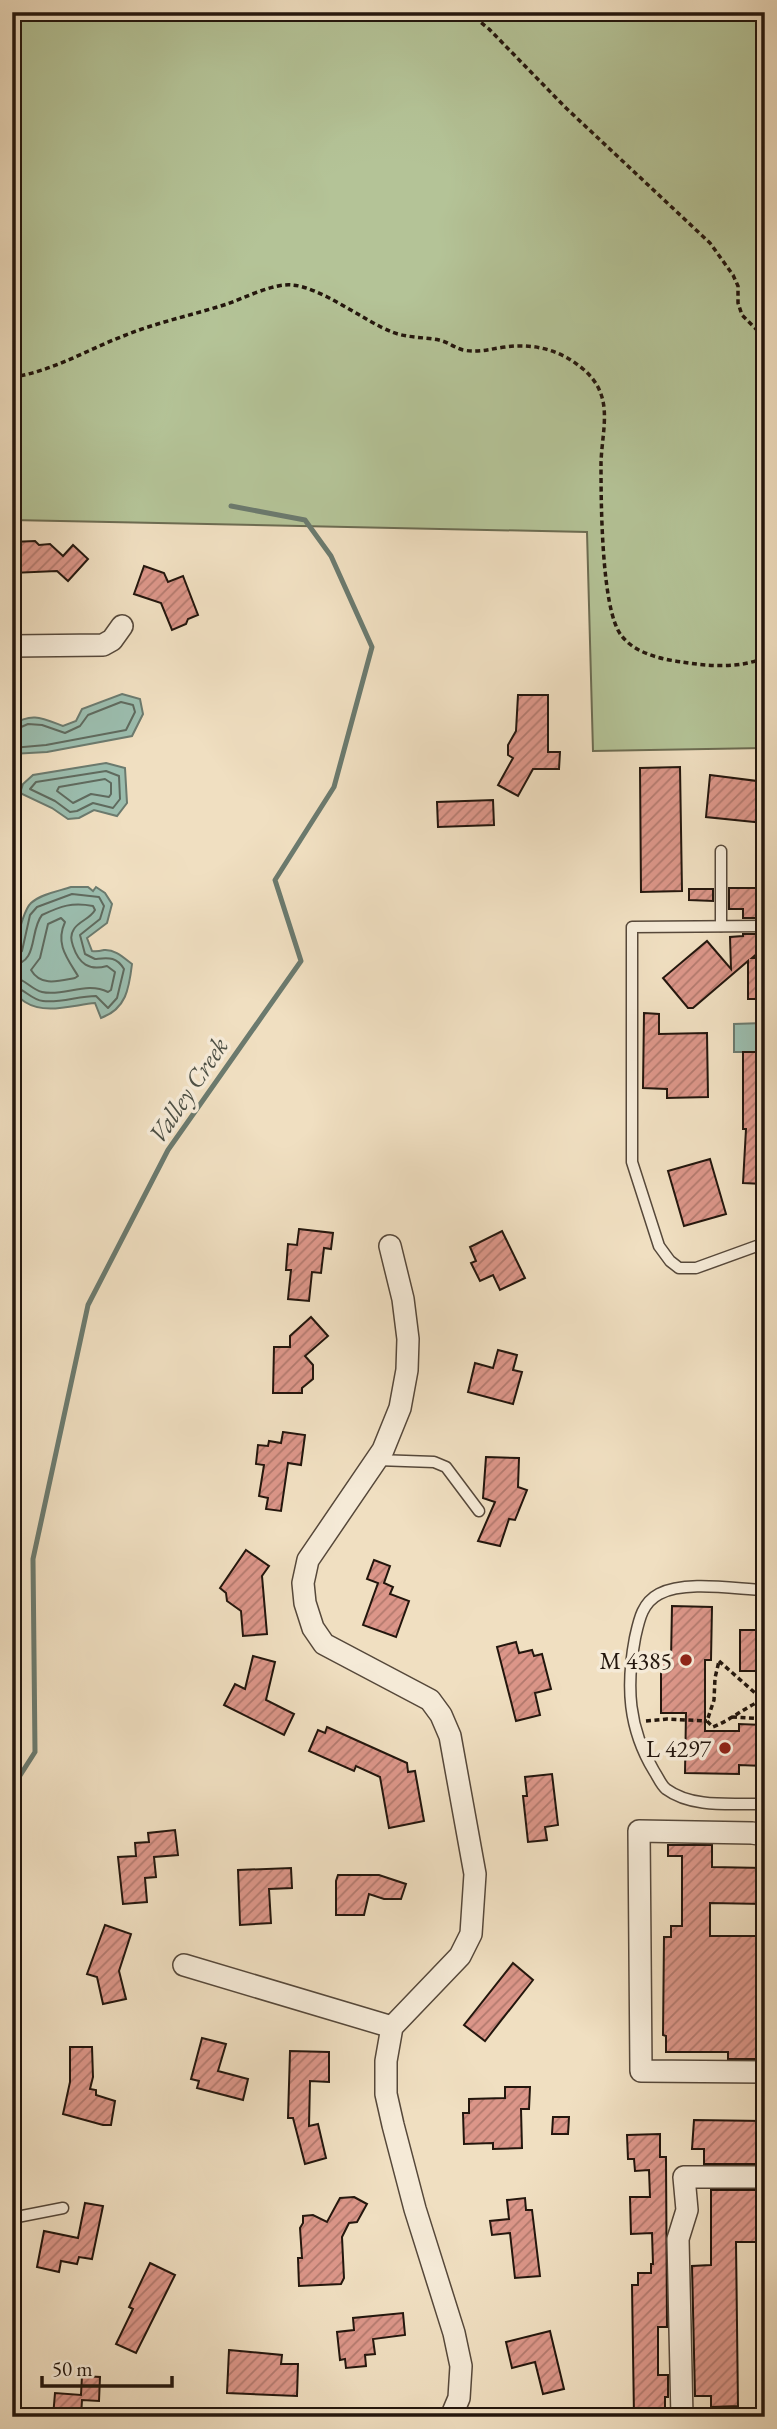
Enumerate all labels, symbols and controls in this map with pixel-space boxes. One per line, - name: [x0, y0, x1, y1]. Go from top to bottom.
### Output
- water label: Valley Creek: [140, 1030, 236, 1150]
- place label: M 4385: [599, 1645, 672, 1676]
- marker: M 4385: [678, 1652, 694, 1668]
- place label: L 4297: [646, 1733, 711, 1764]
- marker: L 4297: [717, 1740, 733, 1756]
- scale bar: [42, 2345, 172, 2389]
- text: 50 m: [52, 2355, 93, 2382]

